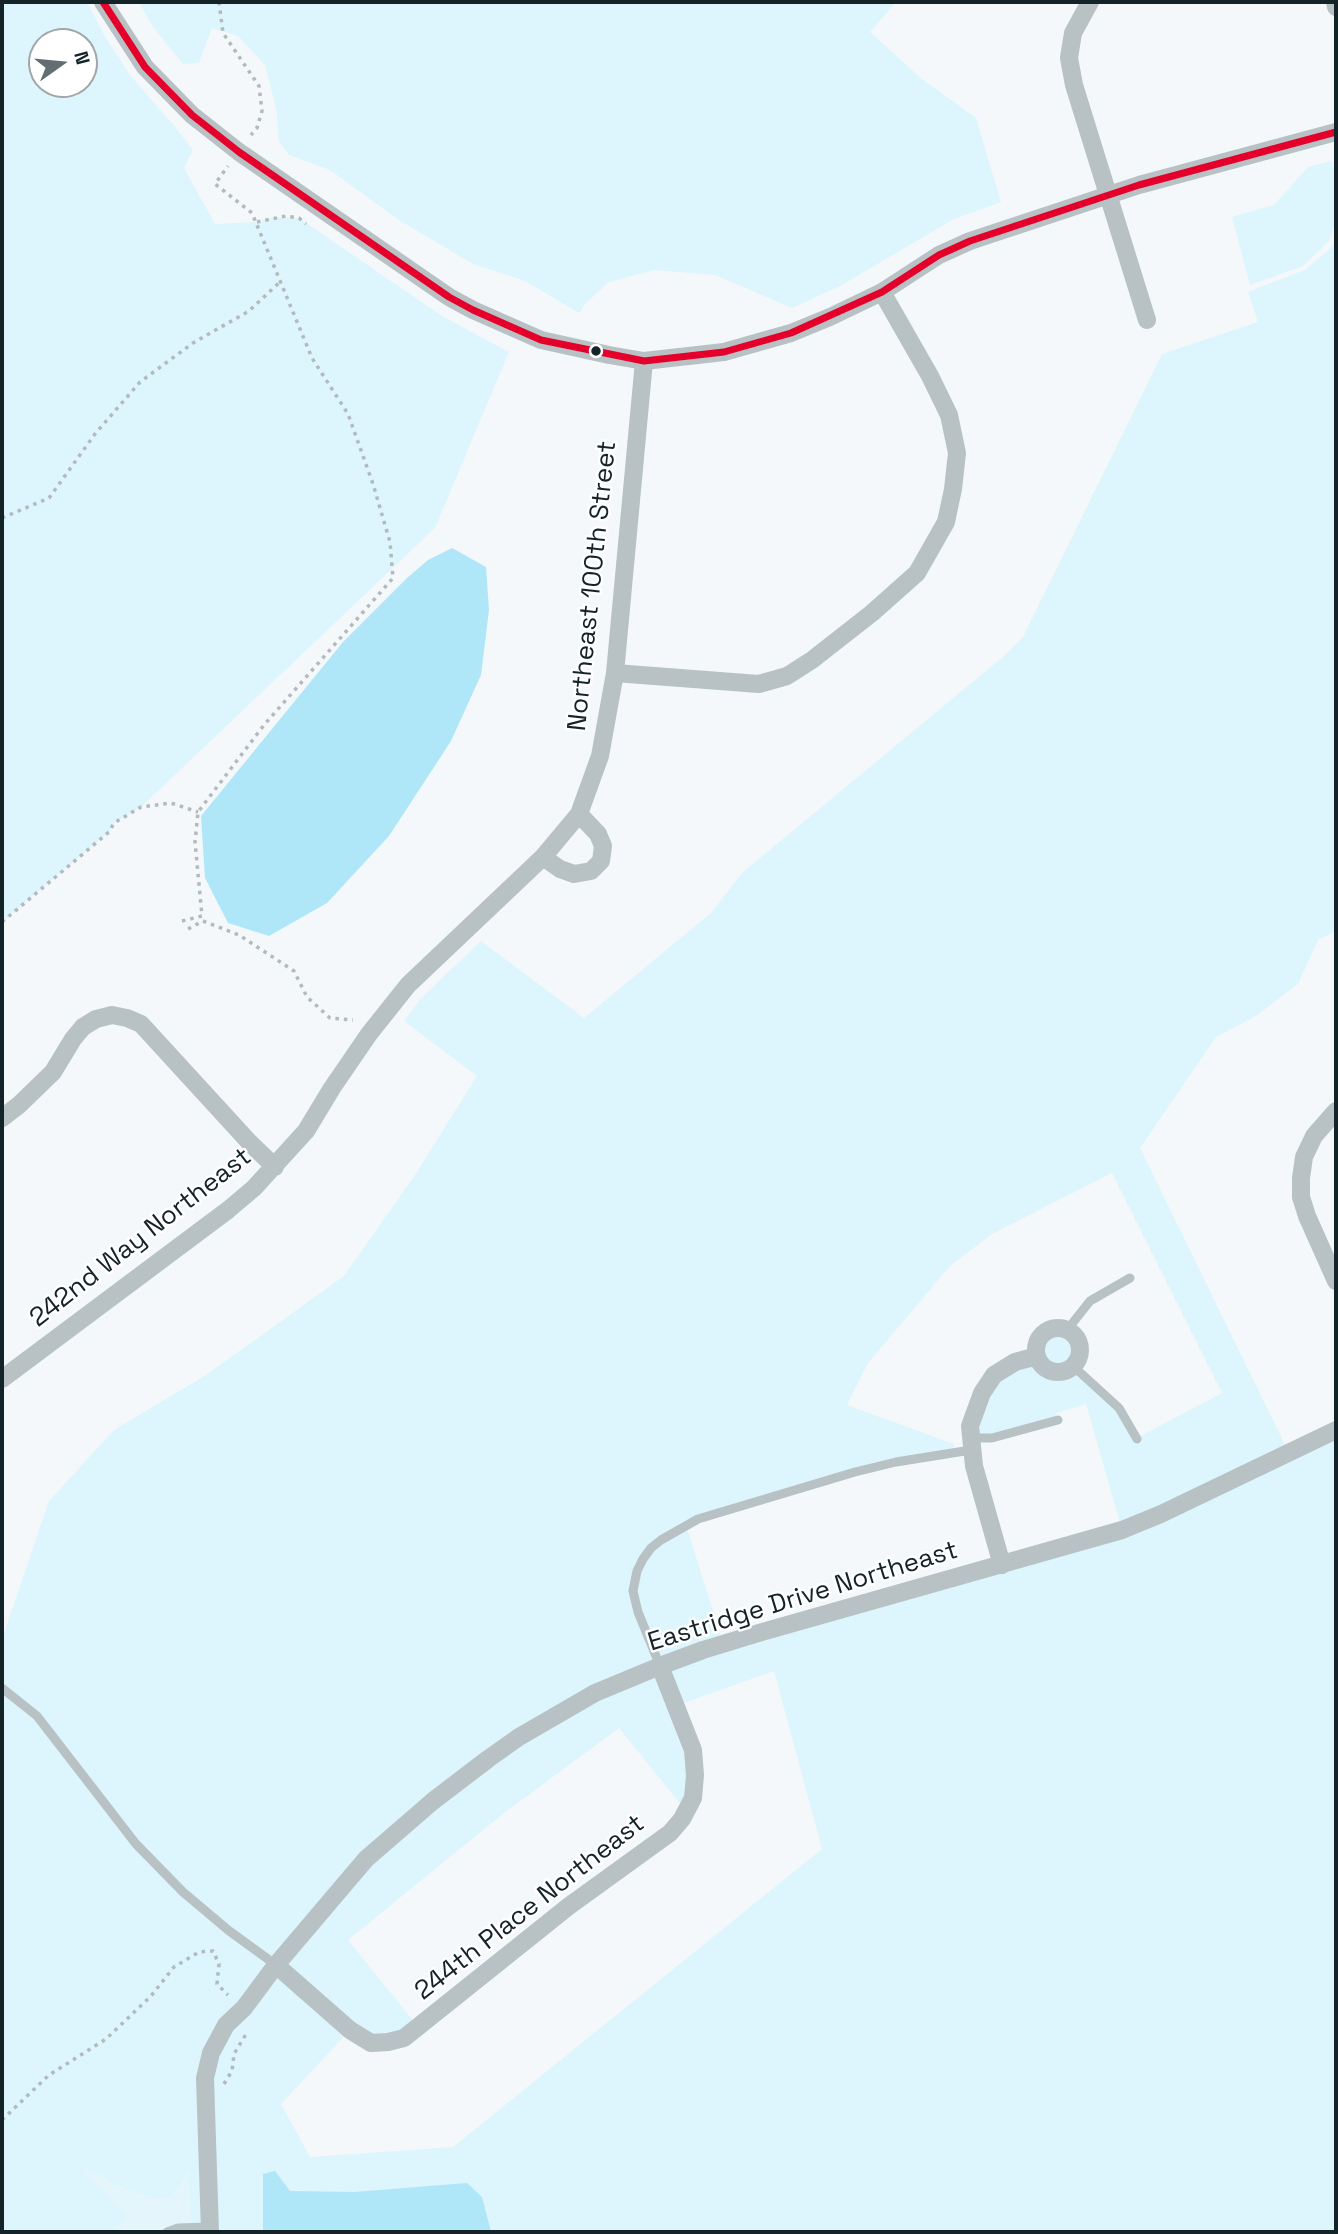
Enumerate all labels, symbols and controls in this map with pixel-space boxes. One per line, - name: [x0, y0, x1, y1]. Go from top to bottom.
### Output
- north arrow: [28, 28, 98, 98]
- text: N: [68, 49, 96, 67]
- unlabelled marker: [589, 344, 603, 358]
- street label: Northeast 100th Street: [562, 439, 624, 733]
- street label: 242nd Way Northeast: [24, 1142, 258, 1334]
- street label: Eastridge Drive Northeast: [644, 1535, 962, 1659]
- street label: 244th Place Northeast: [409, 1809, 651, 2007]

